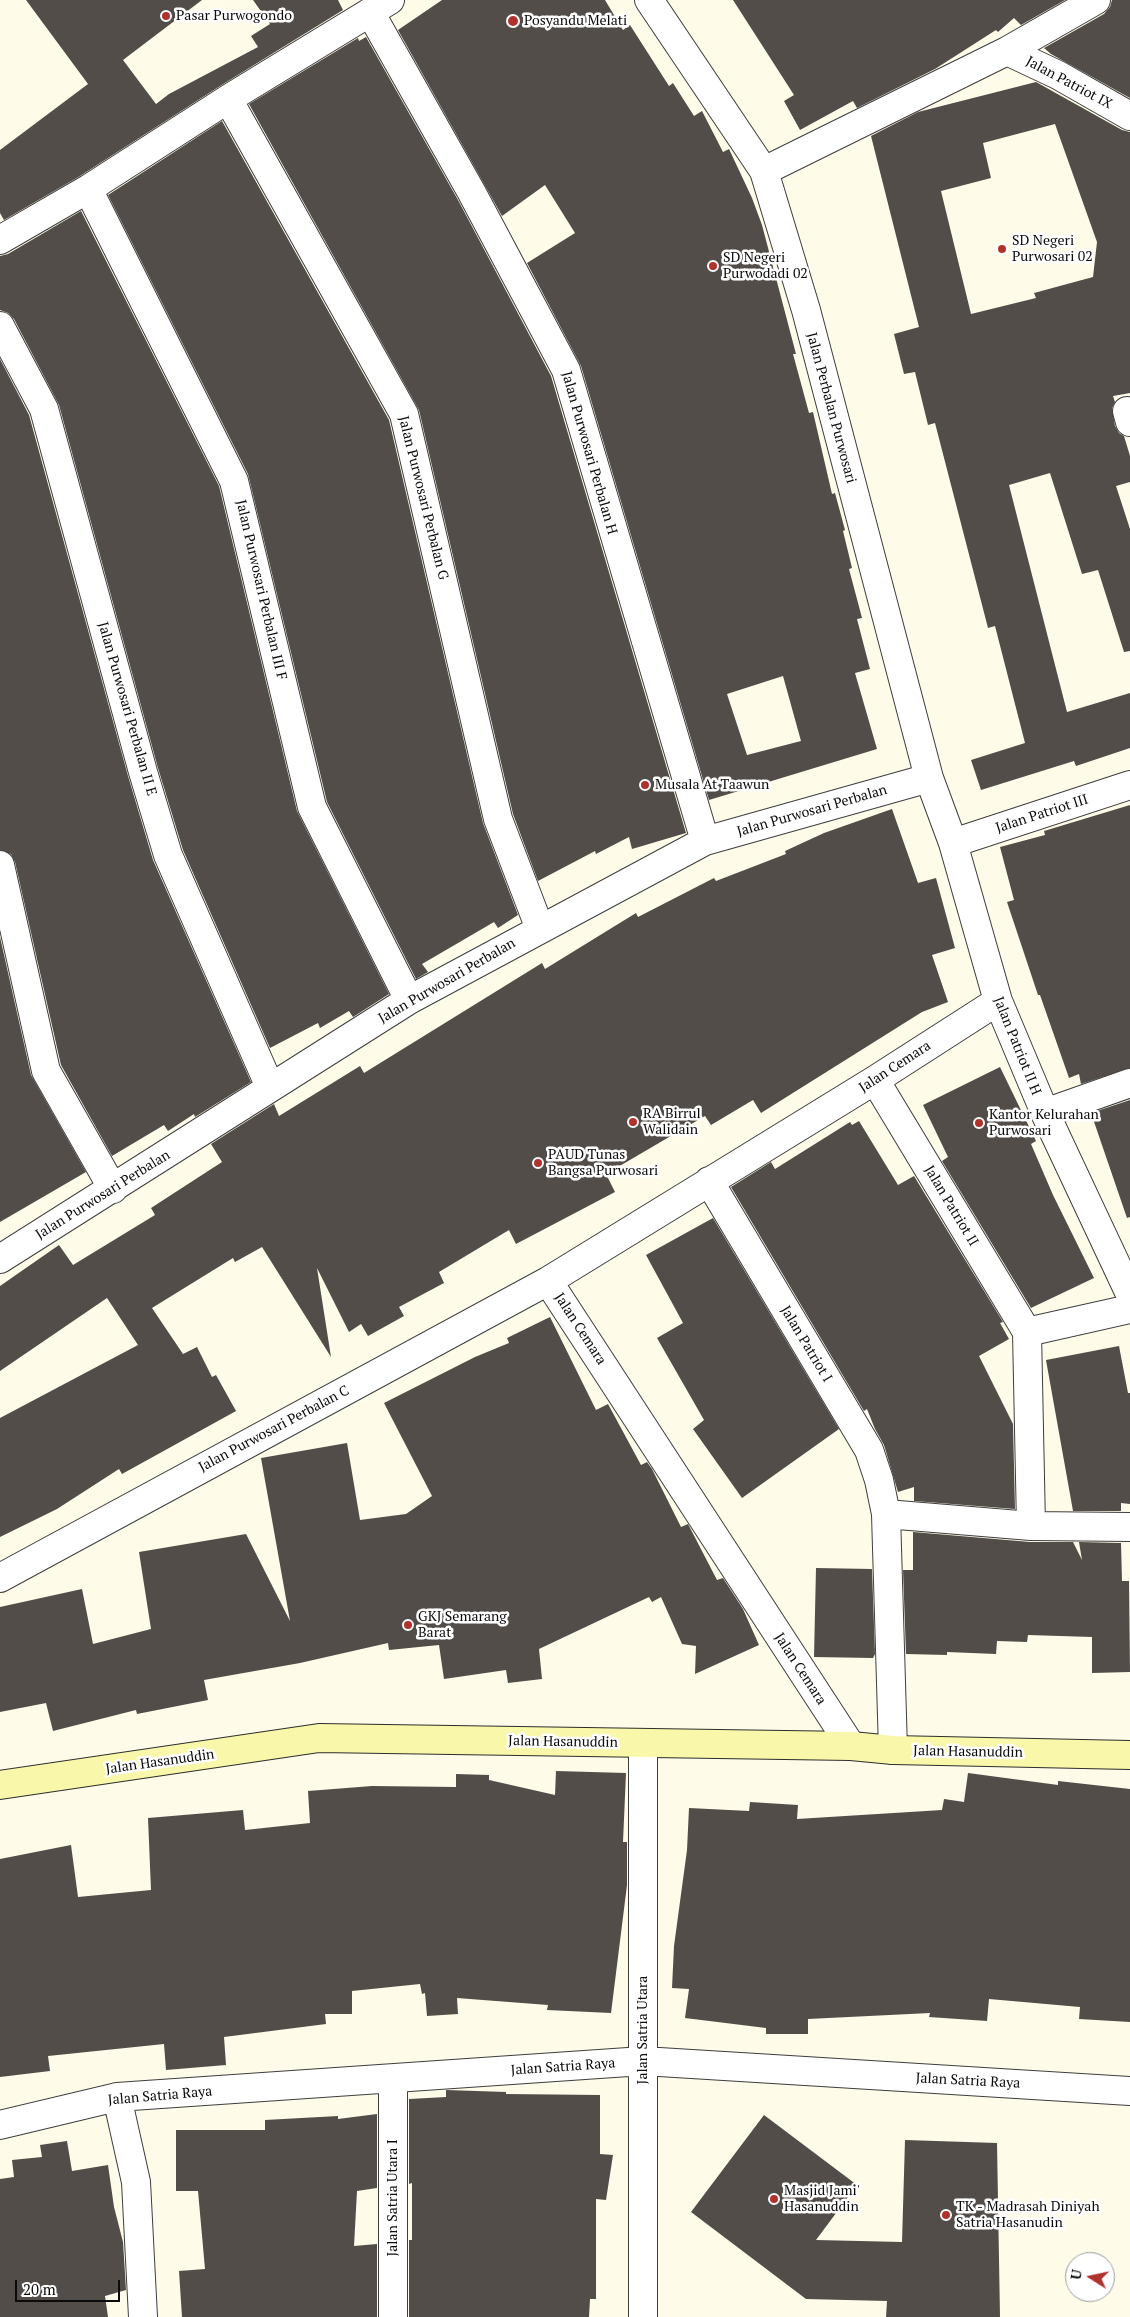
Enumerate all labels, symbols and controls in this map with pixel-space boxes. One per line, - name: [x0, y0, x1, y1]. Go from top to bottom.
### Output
- place label: Pasar Purwogondo: [176, 8, 292, 24]
- marker: Pasar Purwogondo: [160, 10, 172, 22]
- place label: Posyandu Melati: [524, 13, 627, 29]
- marker: Posyandu Melati: [506, 14, 520, 28]
- street label: Jalan Patriot IX: [1023, 53, 1115, 113]
- place label: SD Negeri Purwosari 02: [1012, 233, 1093, 266]
- marker: SD Negeri Purwosari 02: [996, 243, 1008, 255]
- place label: SD Negeri Purwodadi 02: [723, 250, 808, 282]
- marker: SD Negeri Purwodadi 02: [707, 260, 719, 272]
- street label: Jalan Perbalan Purwosari: [803, 331, 859, 485]
- street label: Jalan Purwosari Perbalan H: [558, 370, 620, 536]
- street label: Jalan Purwosari Perbalan G: [394, 414, 452, 582]
- street label: Jalan Purwosari Perbalan III F: [232, 498, 290, 682]
- street label: Jalan Purwosari Perbalan II E: [94, 620, 160, 798]
- place label: Musala At Taawun: [655, 777, 769, 793]
- marker: Musala At Taawun: [639, 779, 651, 791]
- street label: Jalan Purwosari Perbalan: [735, 782, 889, 840]
- street label: Jalan Patriot III: [994, 791, 1090, 837]
- street label: Jalan Purwosari Perbalan: [376, 935, 518, 1027]
- street label: Jalan Patriot II H: [990, 994, 1044, 1098]
- street label: Jalan Cemara: [856, 1038, 934, 1096]
- place label: RA Birrul Walidain: [643, 1106, 701, 1138]
- place label: Kantor Kelurahan Purwosari: [989, 1107, 1099, 1140]
- marker: RA Birrul Walidain: [627, 1116, 639, 1128]
- marker: Kantor Kelurahan Purwosari: [973, 1117, 985, 1129]
- street label: Jalan Purwosari Perbalan: [33, 1147, 173, 1243]
- place label: PAUD Tunas Bangsa Purwosari: [548, 1147, 658, 1180]
- marker: PAUD Tunas Bangsa Purwosari: [532, 1157, 544, 1169]
- street label: Jalan Patriot II: [920, 1163, 982, 1249]
- street label: Jalan Cemara: [551, 1290, 609, 1368]
- street label: Jalan Patriot I: [777, 1303, 835, 1385]
- street label: Jalan Purwosari Perbalan C: [196, 1382, 352, 1476]
- place label: GKJ Semarang Barat: [418, 1609, 507, 1641]
- marker: GKJ Semarang Barat: [402, 1619, 414, 1631]
- street label: Jalan Cemara: [771, 1630, 829, 1708]
- street label: Jalan Hasanuddin: [508, 1733, 618, 1751]
- street label: Jalan Hasanuddin: [913, 1743, 1023, 1761]
- street label: Jalan Hasanuddin: [105, 1746, 215, 1778]
- street label: Jalan Satria Utara: [635, 1976, 651, 2084]
- street label: Jalan Satria Raya: [510, 2055, 616, 2079]
- street label: Jalan Satria Raya: [915, 2070, 1021, 2092]
- street label: Jalan Satria Raya: [107, 2083, 213, 2109]
- street label: Jalan Satria Utara I: [385, 2139, 401, 2257]
- place label: Masjid Jami' Hasanuddin: [784, 2183, 860, 2216]
- marker: Masjid Jami' Hasanuddin: [768, 2193, 780, 2205]
- place label: TK - Madrasah Diniyah Satria Hasanudin: [956, 2199, 1100, 2232]
- marker: TK - Madrasah Diniyah Satria Hasanudin: [940, 2209, 952, 2221]
- north arrow: [1065, 2252, 1115, 2302]
- text: U: [1065, 2268, 1086, 2281]
- scale bar: [18, 2270, 122, 2302]
- text: 20 m: [23, 2279, 56, 2299]

